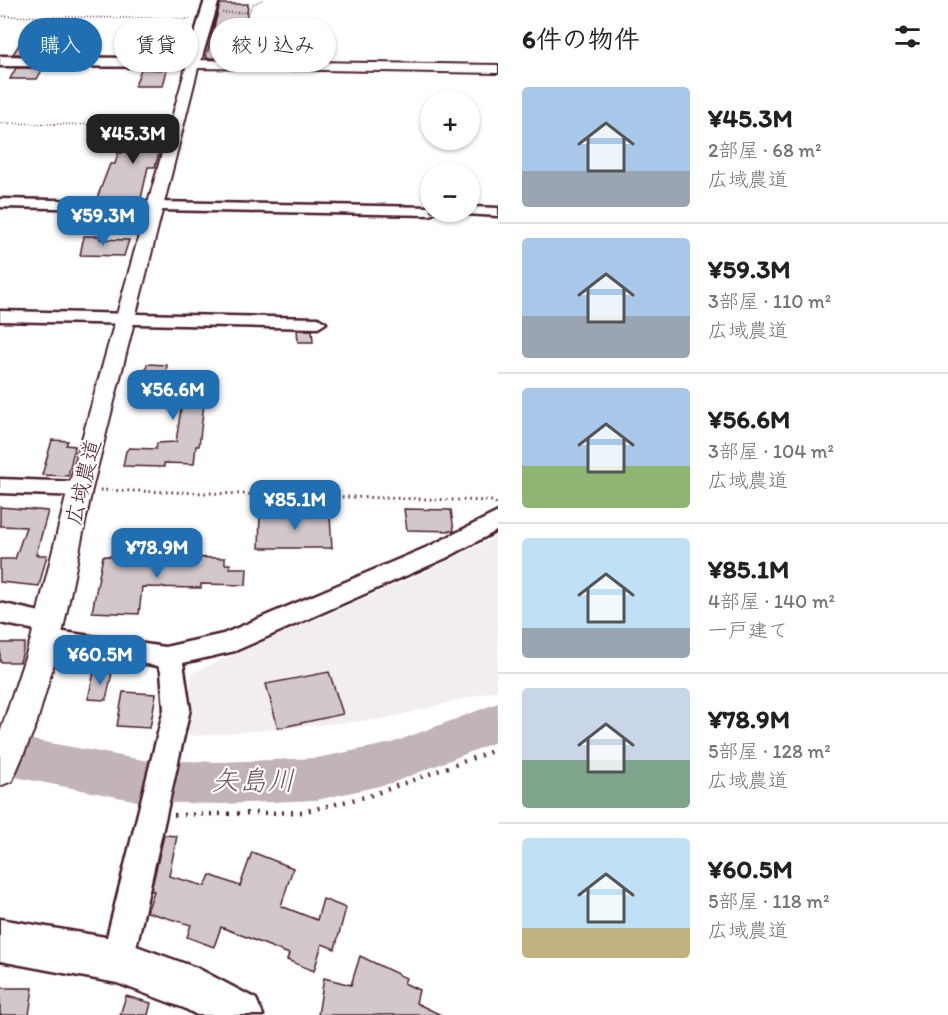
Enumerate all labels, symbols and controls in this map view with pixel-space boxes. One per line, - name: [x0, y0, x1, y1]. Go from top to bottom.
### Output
- chip: 購入: [18, 18, 102, 72]
- chip: 賃貸: [114, 18, 198, 72]
- chip: 絞り込み: [210, 18, 336, 72]
- icon: filters: [891, 20, 924, 53]
- text: 6件の物件: [522, 23, 640, 55]
- map controls: [420, 90, 480, 222]
- button: +: [420, 90, 480, 150]
- text: ¥45.3M: [708, 102, 793, 134]
- icon: home: [570, 111, 642, 183]
- pin: ¥45.3M: [84, 114, 182, 165]
- text: ¥45.3M: [100, 121, 166, 145]
- text: 2部屋 · 68 m²: [708, 138, 821, 162]
- button: −: [420, 162, 480, 222]
- text: 広域農道: [708, 167, 788, 191]
- pin: ¥59.3M: [54, 196, 152, 247]
- text: ¥59.3M: [71, 203, 135, 227]
- text: ¥59.3M: [708, 253, 791, 285]
- icon: home: [570, 262, 642, 334]
- text: 3部屋 · 110 m²: [708, 289, 831, 313]
- text: 広域農道: [708, 318, 788, 342]
- pin: ¥56.6M: [124, 370, 222, 421]
- text: ¥56.6M: [141, 377, 205, 401]
- text: ¥56.6M: [708, 403, 791, 435]
- icon: home: [570, 412, 642, 484]
- street label: 広域農道: [59, 436, 107, 528]
- text: 3部屋 · 104 m²: [708, 439, 834, 463]
- text: 広域農道: [708, 468, 788, 492]
- pin: ¥85.1M: [246, 480, 344, 531]
- text: ¥85.1M: [264, 487, 326, 511]
- pin: ¥78.9M: [108, 528, 206, 579]
- text: ¥78.9M: [125, 535, 189, 559]
- text: ¥85.1M: [708, 553, 789, 585]
- icon: home: [570, 562, 642, 634]
- text: 4部屋 · 140 m²: [708, 589, 835, 613]
- text: 一戸建て: [708, 618, 788, 642]
- pin: ¥60.5M: [51, 635, 149, 686]
- text: ¥60.5M: [67, 642, 133, 666]
- text: ¥78.9M: [708, 703, 790, 735]
- icon: home: [570, 712, 642, 784]
- text: 5部屋 · 128 m²: [708, 739, 831, 763]
- water label: 矢島川: [211, 763, 295, 797]
- text: 広域農道: [708, 768, 788, 792]
- text: ¥60.5M: [708, 853, 793, 885]
- icon: home: [570, 862, 642, 934]
- text: 5部屋 · 118 m²: [708, 889, 829, 913]
- text: 広域農道: [708, 918, 788, 942]

